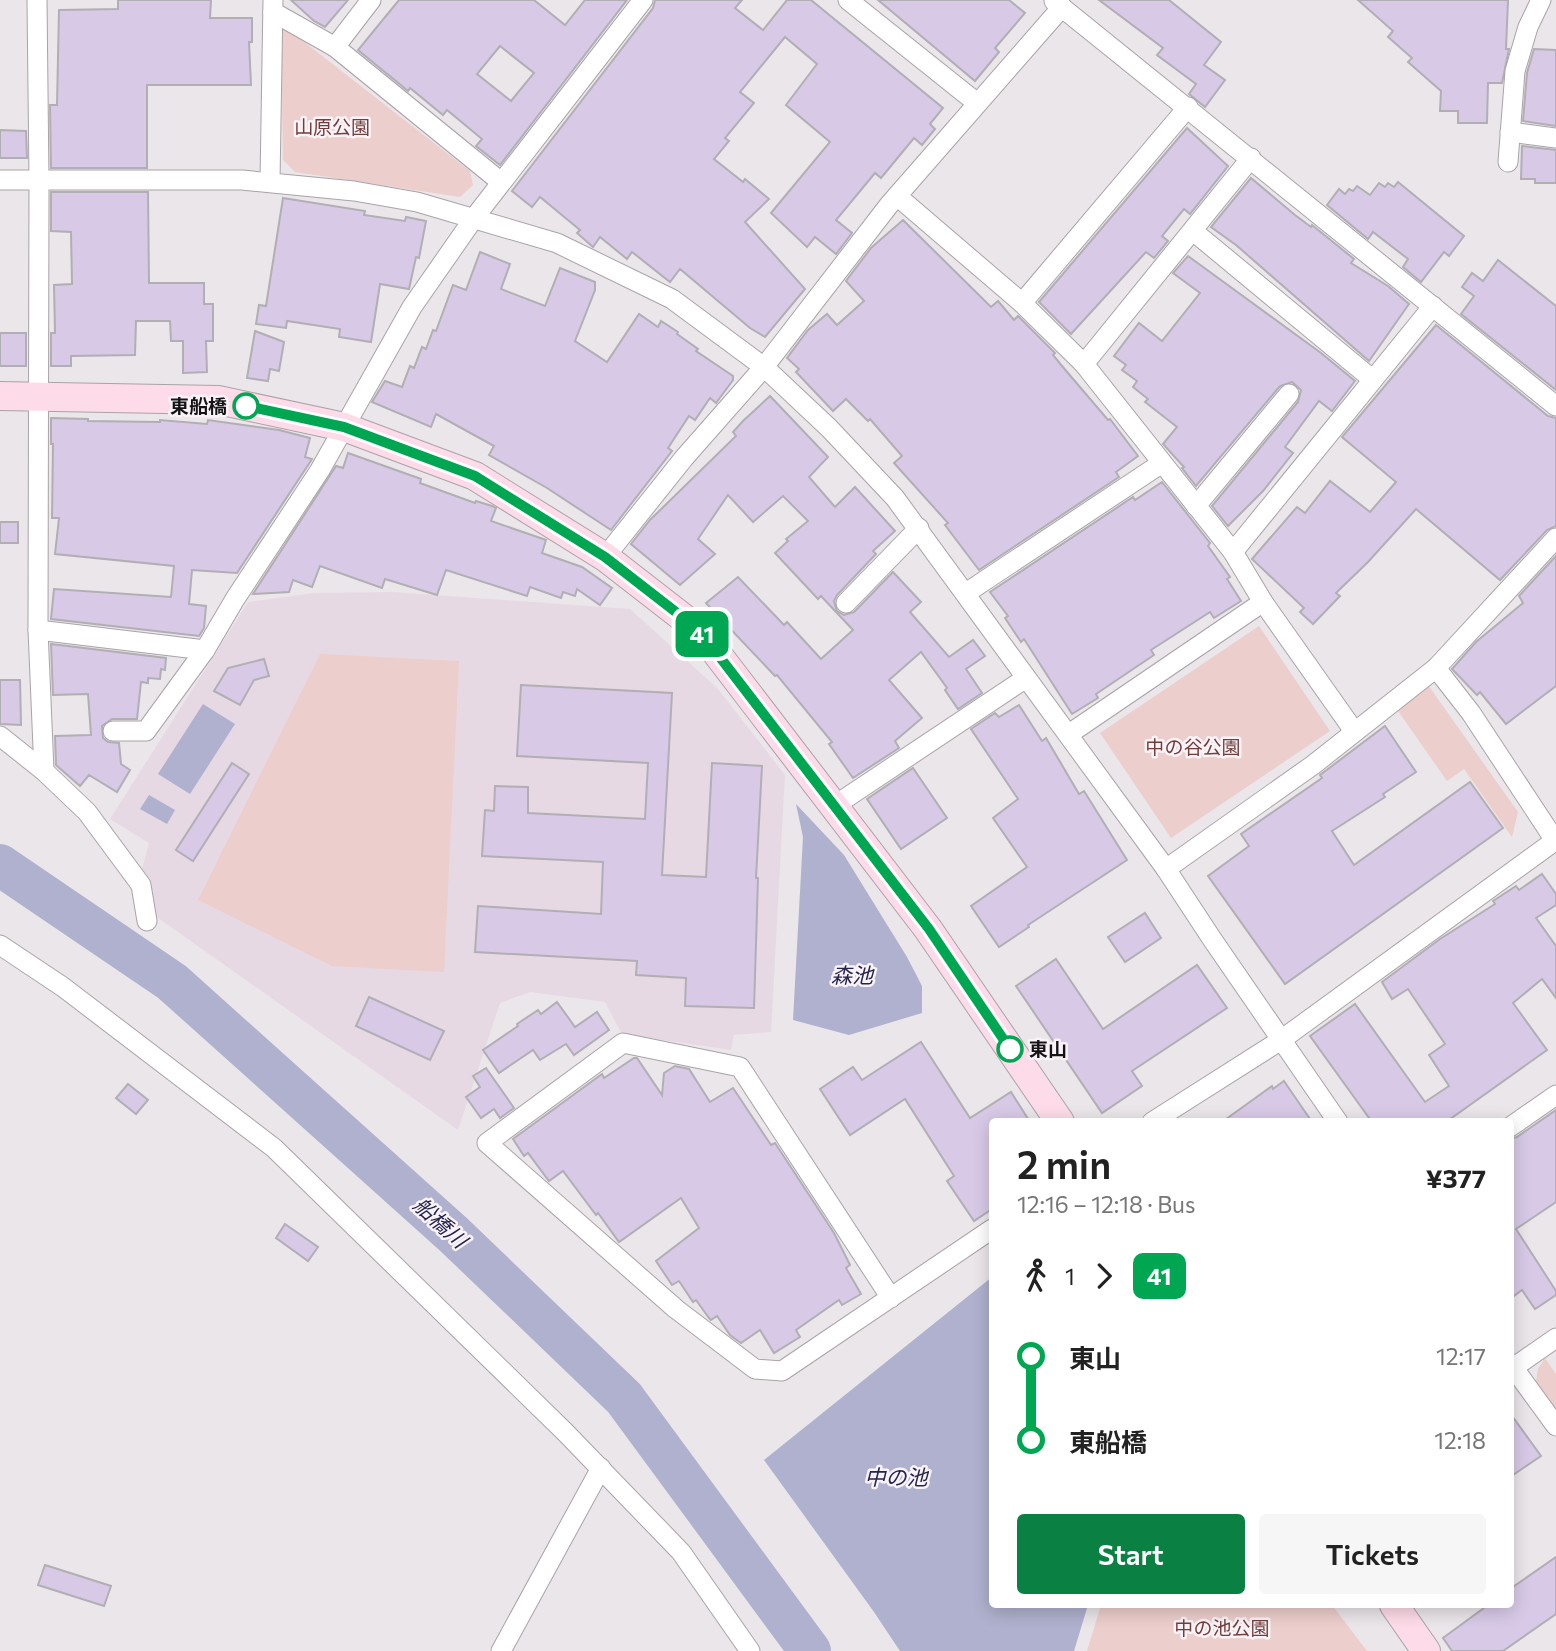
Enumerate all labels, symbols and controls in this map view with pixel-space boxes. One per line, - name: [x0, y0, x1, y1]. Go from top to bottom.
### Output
- park label: 山原公園: [294, 115, 370, 138]
- marker: 東船橋: [233, 393, 259, 419]
- place label: 東船橋: [170, 394, 227, 417]
- line badge: 41: [670, 611, 734, 657]
- text: 41: [690, 619, 714, 648]
- park label: 中の谷公園: [1145, 735, 1241, 758]
- water label: 森池: [831, 962, 875, 987]
- marker: 東山: [997, 1036, 1023, 1062]
- place label: 東山: [1029, 1037, 1067, 1060]
- text: 2 min: [1017, 1140, 1111, 1187]
- text: ¥377: [1426, 1162, 1486, 1193]
- text: 12:16 – 12:18 · Bus: [1017, 1190, 1195, 1218]
- water label: 船橋川: [409, 1192, 474, 1254]
- icon: walk: [1017, 1257, 1055, 1295]
- icon: forward: [1085, 1257, 1123, 1295]
- text: 41: [1147, 1261, 1172, 1290]
- text: 1: [1065, 1262, 1075, 1290]
- text: 東山: [1069, 1342, 1121, 1373]
- text: 12:17: [1436, 1342, 1486, 1370]
- text: 東船橋: [1069, 1426, 1147, 1457]
- text: 12:18: [1434, 1426, 1486, 1454]
- water label: 中の池: [865, 1464, 929, 1489]
- button: Start: [1017, 1514, 1245, 1594]
- button: Tickets: [1259, 1514, 1486, 1594]
- park label: 中の池公園: [1174, 1616, 1270, 1639]

